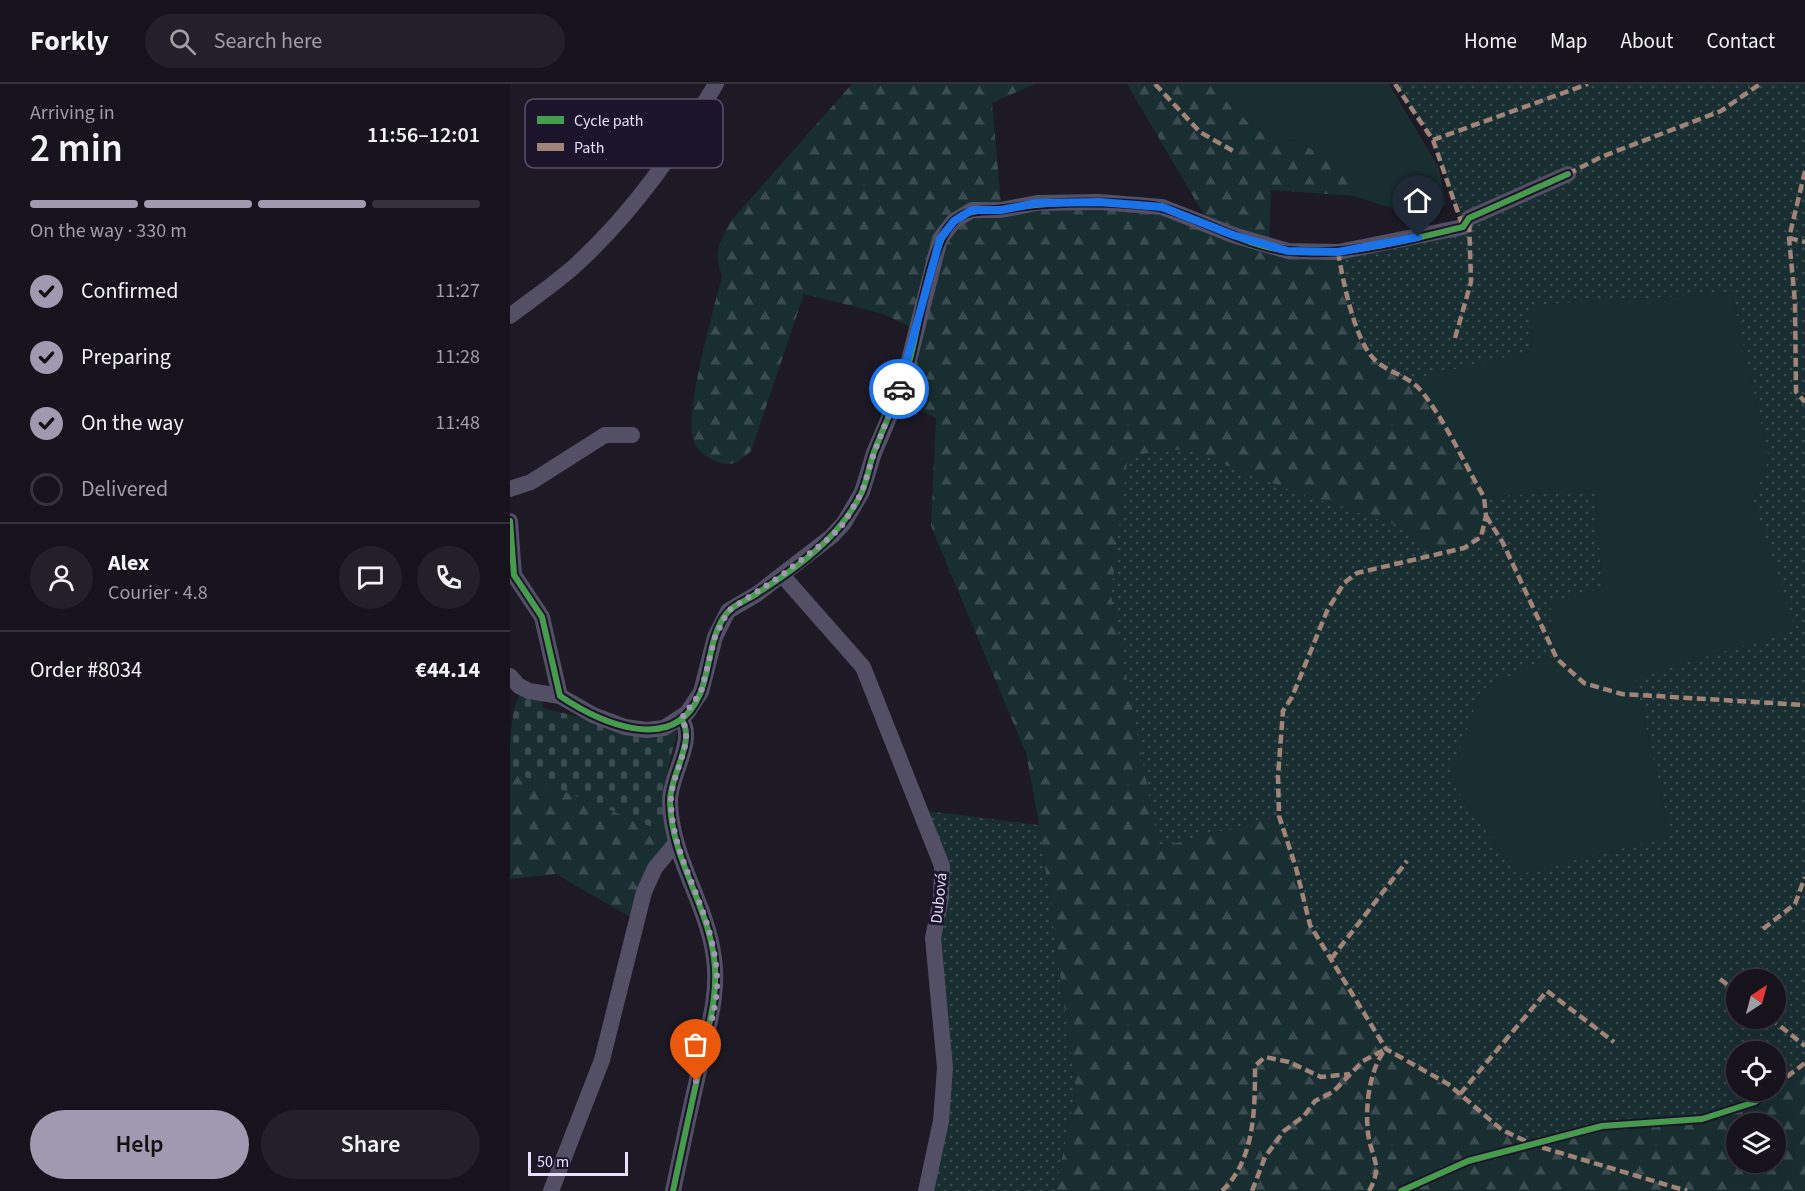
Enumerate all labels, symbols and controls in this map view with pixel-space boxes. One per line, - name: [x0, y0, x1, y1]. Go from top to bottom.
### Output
- search box: [145, 14, 565, 68]
- text: Forkly: [30, 21, 109, 61]
- icon: search: [166, 25, 199, 58]
- text: Search here: [214, 25, 322, 57]
- text: Home: [1464, 26, 1517, 56]
- text: Map: [1550, 26, 1588, 56]
- text: About: [1621, 26, 1673, 56]
- text: Contact: [1706, 26, 1775, 56]
- text: Arriving in: [30, 99, 115, 127]
- legend: [525, 99, 723, 168]
- text: Cycle path: [574, 110, 643, 132]
- text: 11:56–12:01: [367, 119, 480, 151]
- text: 2 min: [30, 121, 123, 177]
- text: Path: [574, 137, 604, 159]
- pin: [1392, 175, 1443, 237]
- icon: home: [1401, 184, 1434, 217]
- text: On the way · 330 m: [30, 217, 187, 245]
- icon: check: [30, 275, 63, 308]
- text: Confirmed: [81, 275, 178, 307]
- text: 11:27: [435, 277, 480, 305]
- icon: check: [30, 341, 63, 374]
- text: Preparing: [81, 341, 171, 373]
- text: 11:28: [435, 343, 480, 371]
- courier: [869, 359, 929, 419]
- icon: car: [883, 373, 916, 406]
- icon: check: [30, 407, 63, 440]
- text: On the way: [81, 407, 184, 439]
- text: 11:48: [435, 409, 480, 437]
- text: Delivered: [81, 473, 168, 505]
- button: person: [30, 546, 93, 609]
- button: chat: [339, 546, 402, 609]
- button: phone: [417, 546, 480, 609]
- text: Alex: [108, 547, 149, 579]
- text: Courier · 4.8: [108, 579, 208, 607]
- text: Order #8034: [30, 654, 142, 686]
- text: €44.14: [415, 654, 480, 686]
- street label: Dubová: [925, 871, 953, 925]
- north arrow: [1726, 969, 1786, 1029]
- map controls: [1726, 969, 1786, 1173]
- pin: [670, 1019, 721, 1081]
- icon: bag: [679, 1028, 712, 1061]
- button: locate: [1726, 1041, 1786, 1101]
- button: Help: [30, 1110, 249, 1179]
- button: Share: [261, 1110, 480, 1179]
- button: layers: [1726, 1113, 1786, 1173]
- scale bar: [528, 1149, 628, 1176]
- text: 50 m: [537, 1151, 569, 1173]

